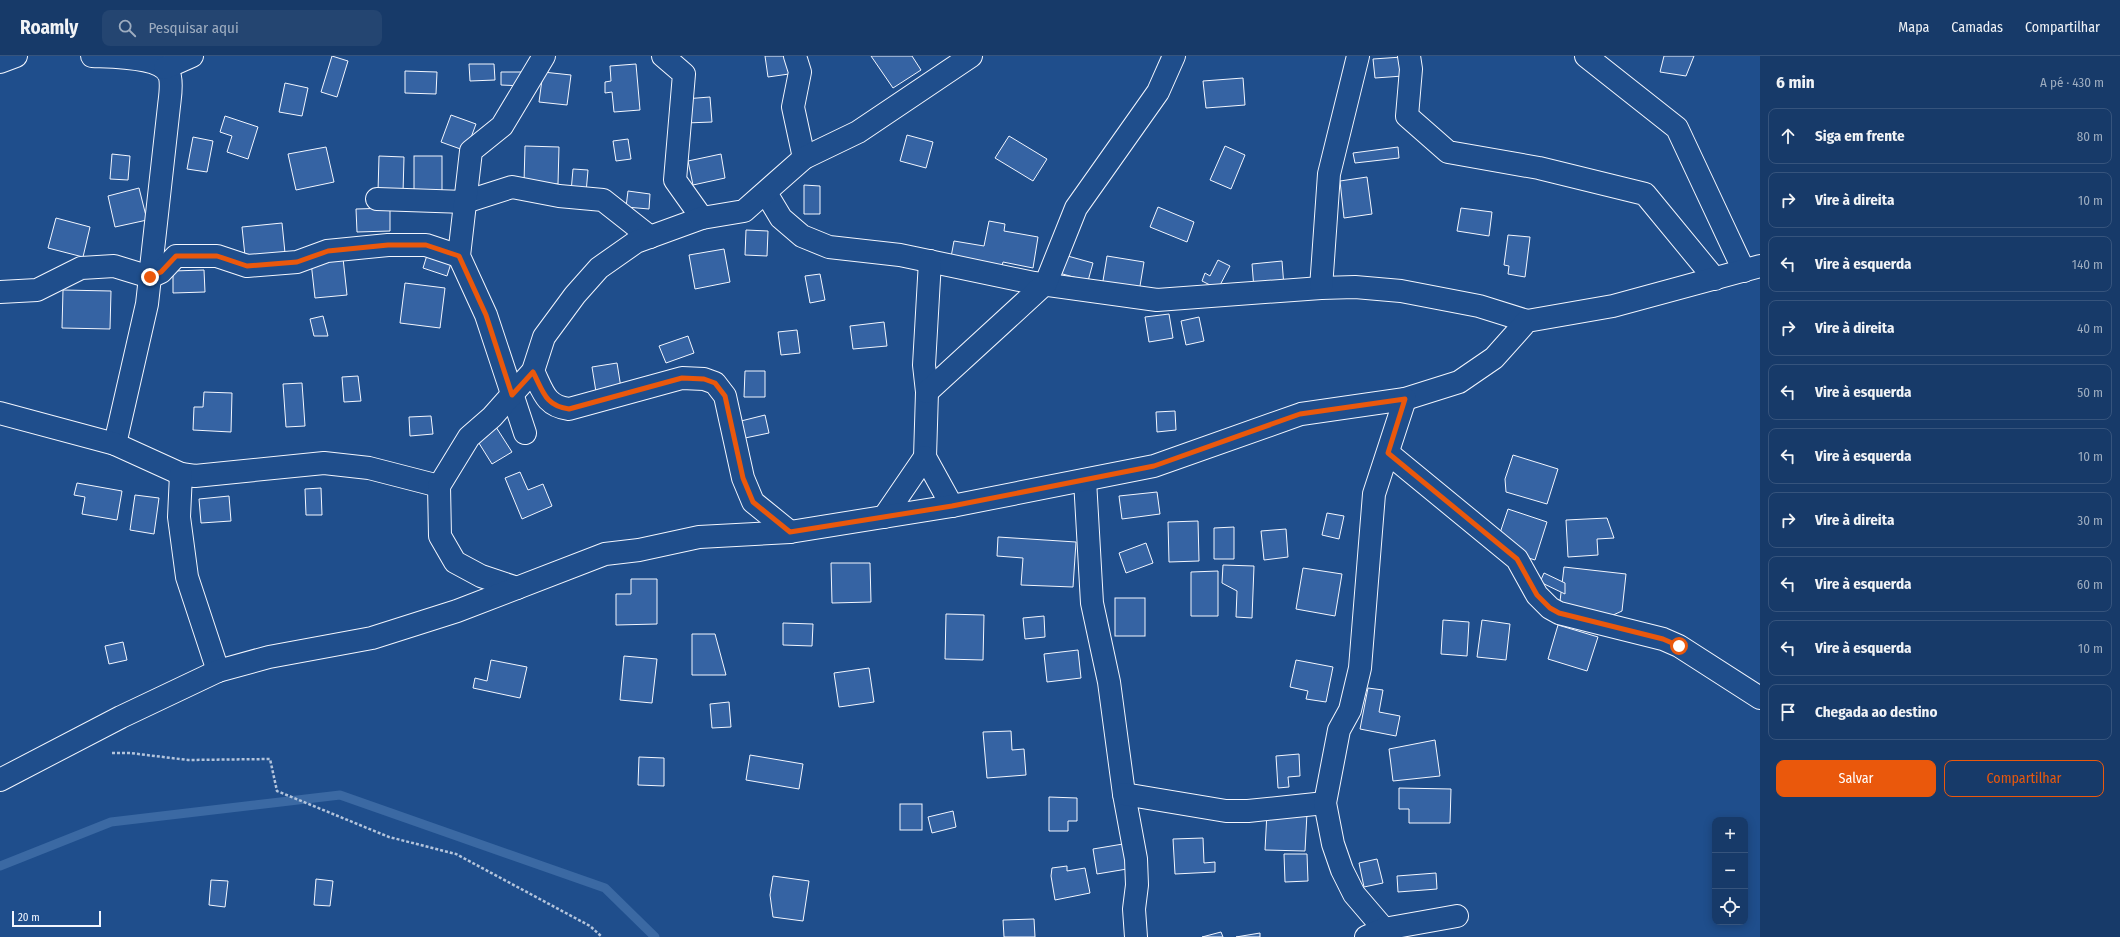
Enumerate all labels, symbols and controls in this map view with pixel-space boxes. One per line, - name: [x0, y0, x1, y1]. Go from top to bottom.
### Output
- search box: [102, 10, 382, 46]
- text: Roamly: [20, 16, 78, 39]
- icon: search: [116, 17, 138, 39]
- text: Pesquisar aqui: [148, 19, 239, 37]
- text: Mapa: [1898, 19, 1929, 36]
- text: Camadas: [1951, 19, 2003, 36]
- text: Compartilhar: [2025, 19, 2100, 36]
- text: 6 min: [1776, 72, 1815, 93]
- text: A pé · 430 m: [2040, 75, 2104, 90]
- icon: ahead: [1777, 125, 1799, 147]
- text: Siga em frente: [1815, 127, 1905, 145]
- text: 80 m: [2077, 129, 2103, 144]
- icon: right: [1777, 189, 1799, 211]
- text: Vire à direita: [1815, 191, 1894, 209]
- text: 10 m: [2078, 193, 2103, 208]
- icon: left: [1777, 253, 1799, 275]
- text: Vire à esquerda: [1815, 255, 1912, 273]
- text: 140 m: [2072, 257, 2103, 272]
- route end: [141, 268, 159, 286]
- icon: right: [1777, 317, 1799, 339]
- text: Vire à direita: [1815, 319, 1894, 337]
- text: 40 m: [2077, 321, 2103, 336]
- icon: left: [1777, 381, 1799, 403]
- text: Vire à esquerda: [1815, 383, 1912, 401]
- text: 50 m: [2077, 385, 2103, 400]
- icon: left: [1777, 445, 1799, 467]
- text: Vire à esquerda: [1815, 447, 1912, 465]
- text: 10 m: [2078, 449, 2103, 464]
- icon: right: [1777, 509, 1799, 531]
- text: Vire à direita: [1815, 511, 1894, 529]
- text: 30 m: [2077, 513, 2103, 528]
- icon: left: [1777, 573, 1799, 595]
- text: Vire à esquerda: [1815, 575, 1912, 593]
- text: 60 m: [2077, 577, 2103, 592]
- route start: [1670, 637, 1688, 655]
- icon: left: [1777, 637, 1799, 659]
- text: Vire à esquerda: [1815, 639, 1912, 657]
- text: 10 m: [2078, 641, 2103, 656]
- icon: arrive: [1777, 701, 1799, 723]
- text: Chegada ao destino: [1815, 703, 1937, 721]
- button: Salvar: [1776, 760, 1936, 797]
- button: Compartilhar: [1944, 760, 2104, 797]
- map controls: [1712, 817, 1748, 925]
- button: +: [1712, 817, 1748, 853]
- button: −: [1712, 853, 1748, 889]
- button: locate: [1712, 889, 1748, 925]
- scale bar: [12, 909, 101, 928]
- text: 20 m: [18, 911, 40, 924]

